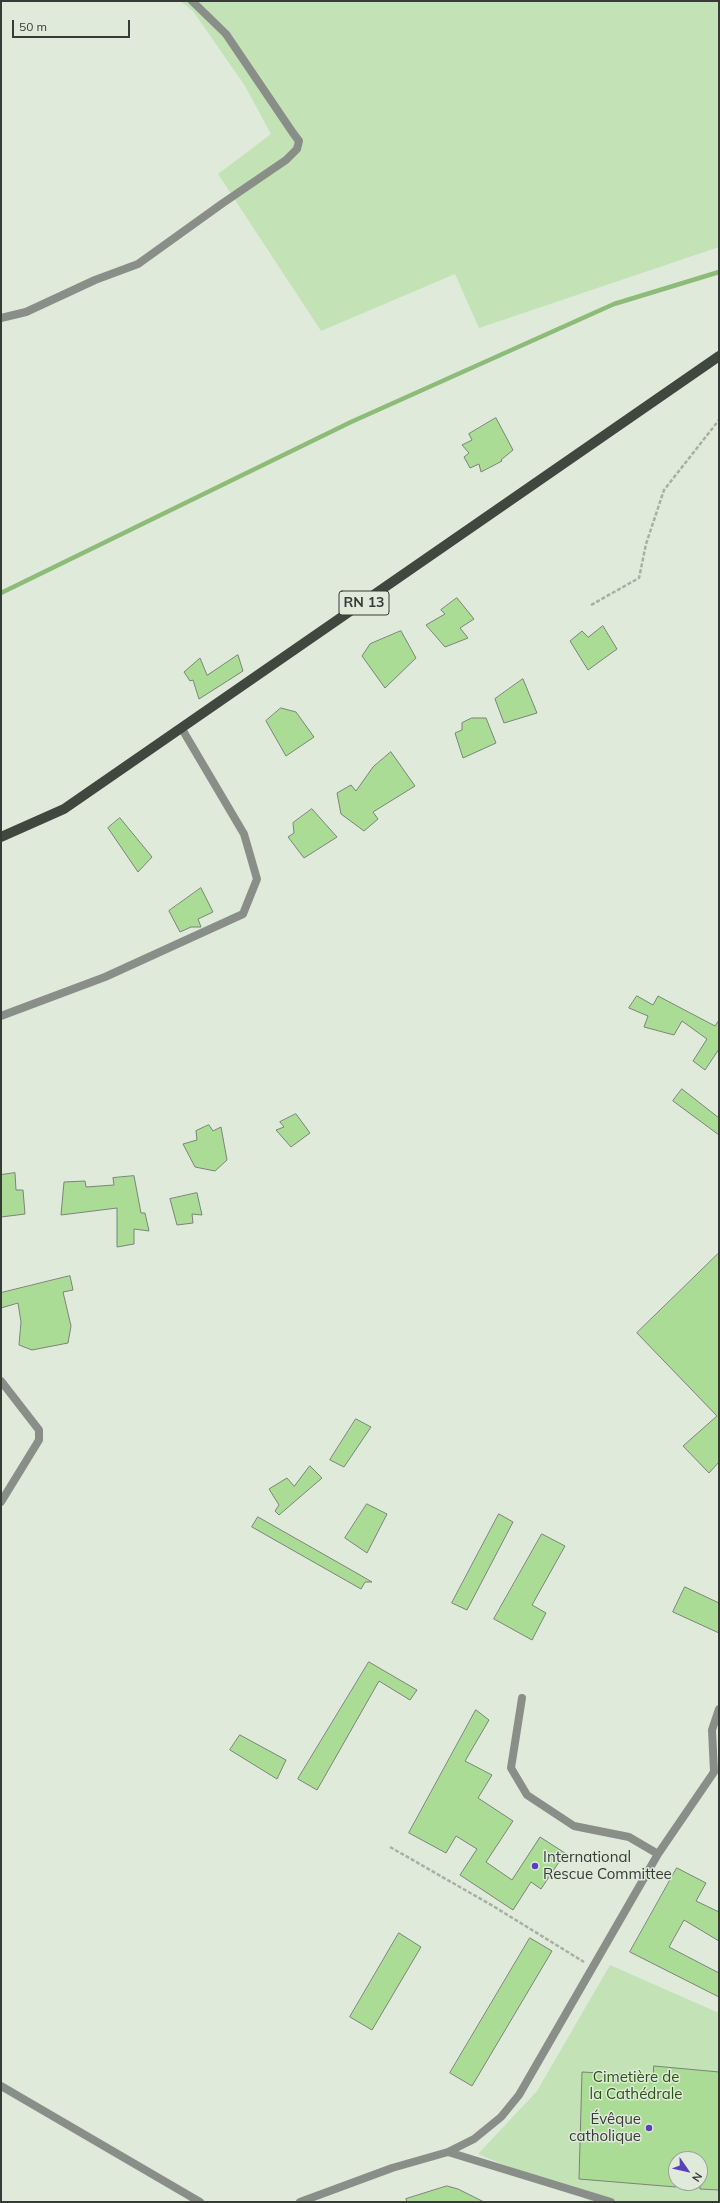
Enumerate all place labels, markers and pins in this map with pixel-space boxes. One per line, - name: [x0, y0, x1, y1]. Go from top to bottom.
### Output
- place label: International Rescue Committee: [543, 1848, 672, 1883]
- marker: International Rescue Committee: [530, 1861, 540, 1871]
- place label: Évêque catholique: [569, 2110, 641, 2145]
- marker: Évêque catholique: [644, 2123, 654, 2133]

